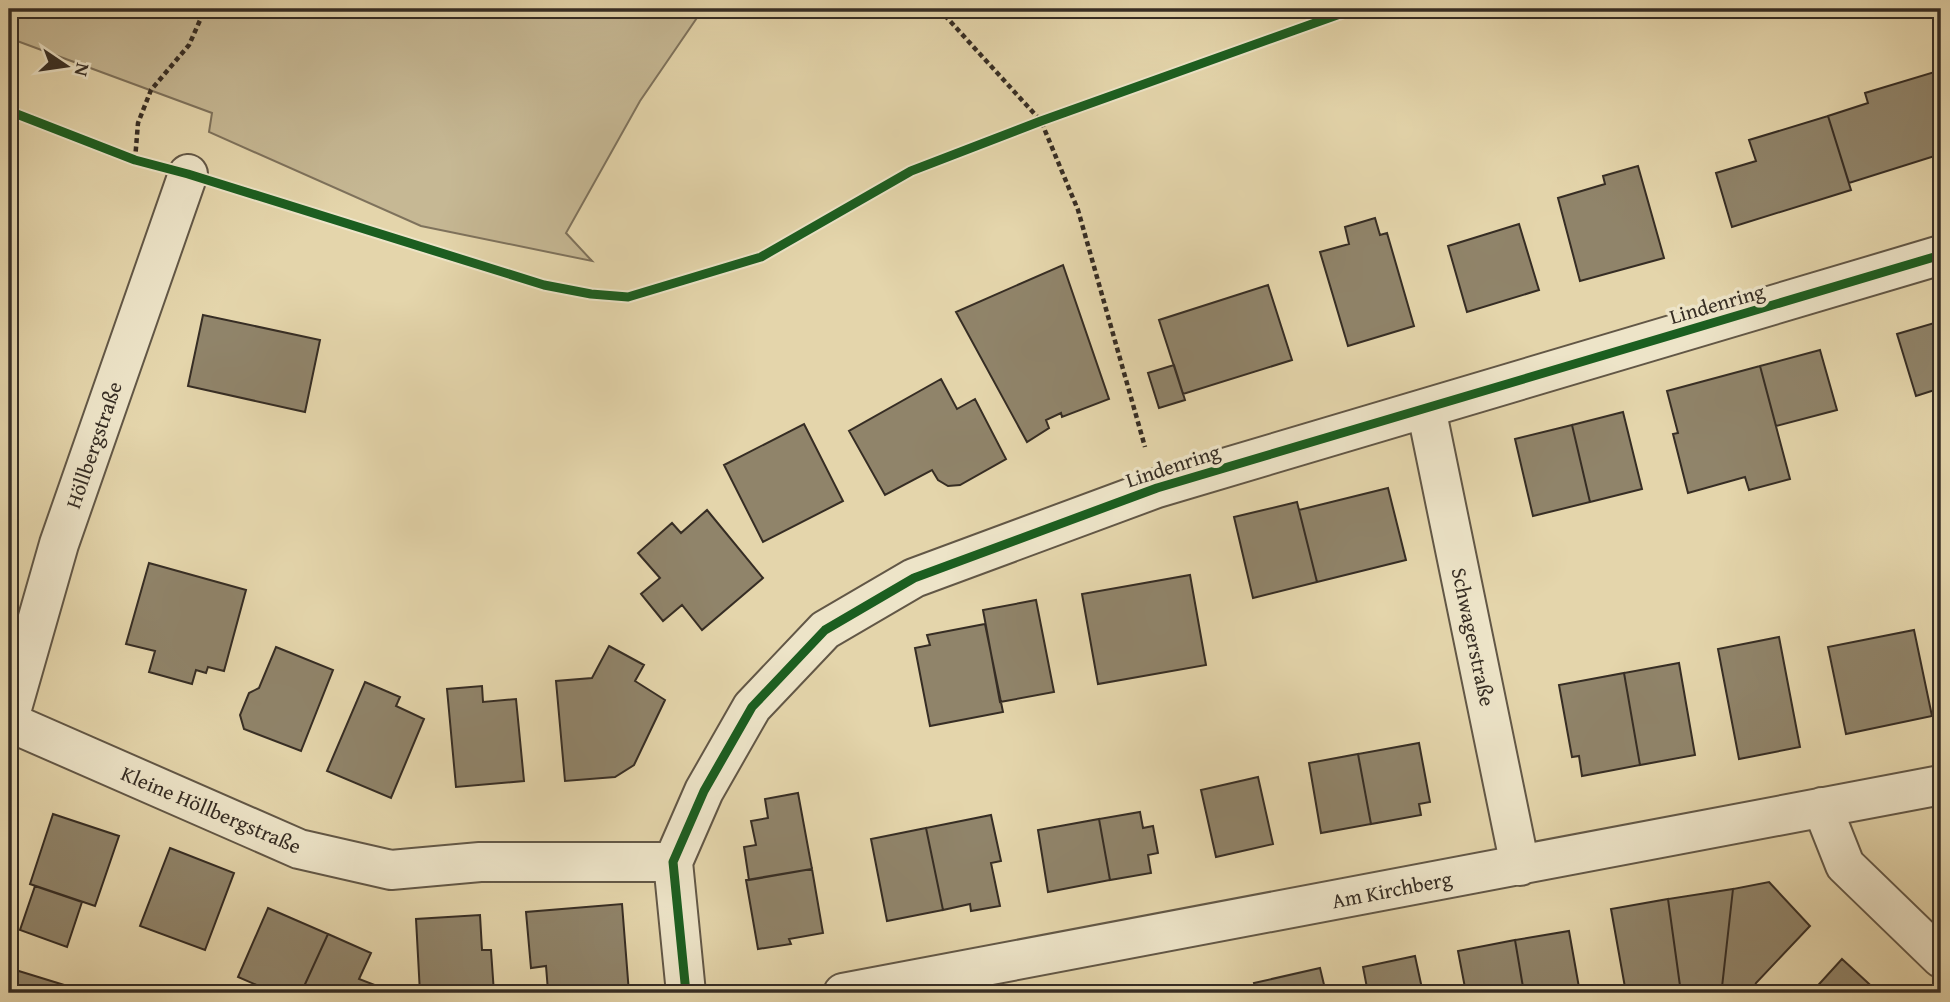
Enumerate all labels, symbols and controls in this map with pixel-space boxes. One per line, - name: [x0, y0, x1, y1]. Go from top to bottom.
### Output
- north arrow: [32, 32, 102, 102]
- text: N: [67, 60, 98, 79]
- street label: Lindenring: [1666, 275, 1769, 332]
- street label: Höllbergstraße: [57, 377, 130, 513]
- street label: Lindenring: [1122, 436, 1225, 495]
- street label: Schwagerstraße: [1444, 565, 1503, 709]
- street label: Kleine Höllbergstraße: [116, 758, 306, 862]
- street label: Am Kirchberg: [1329, 863, 1455, 916]

